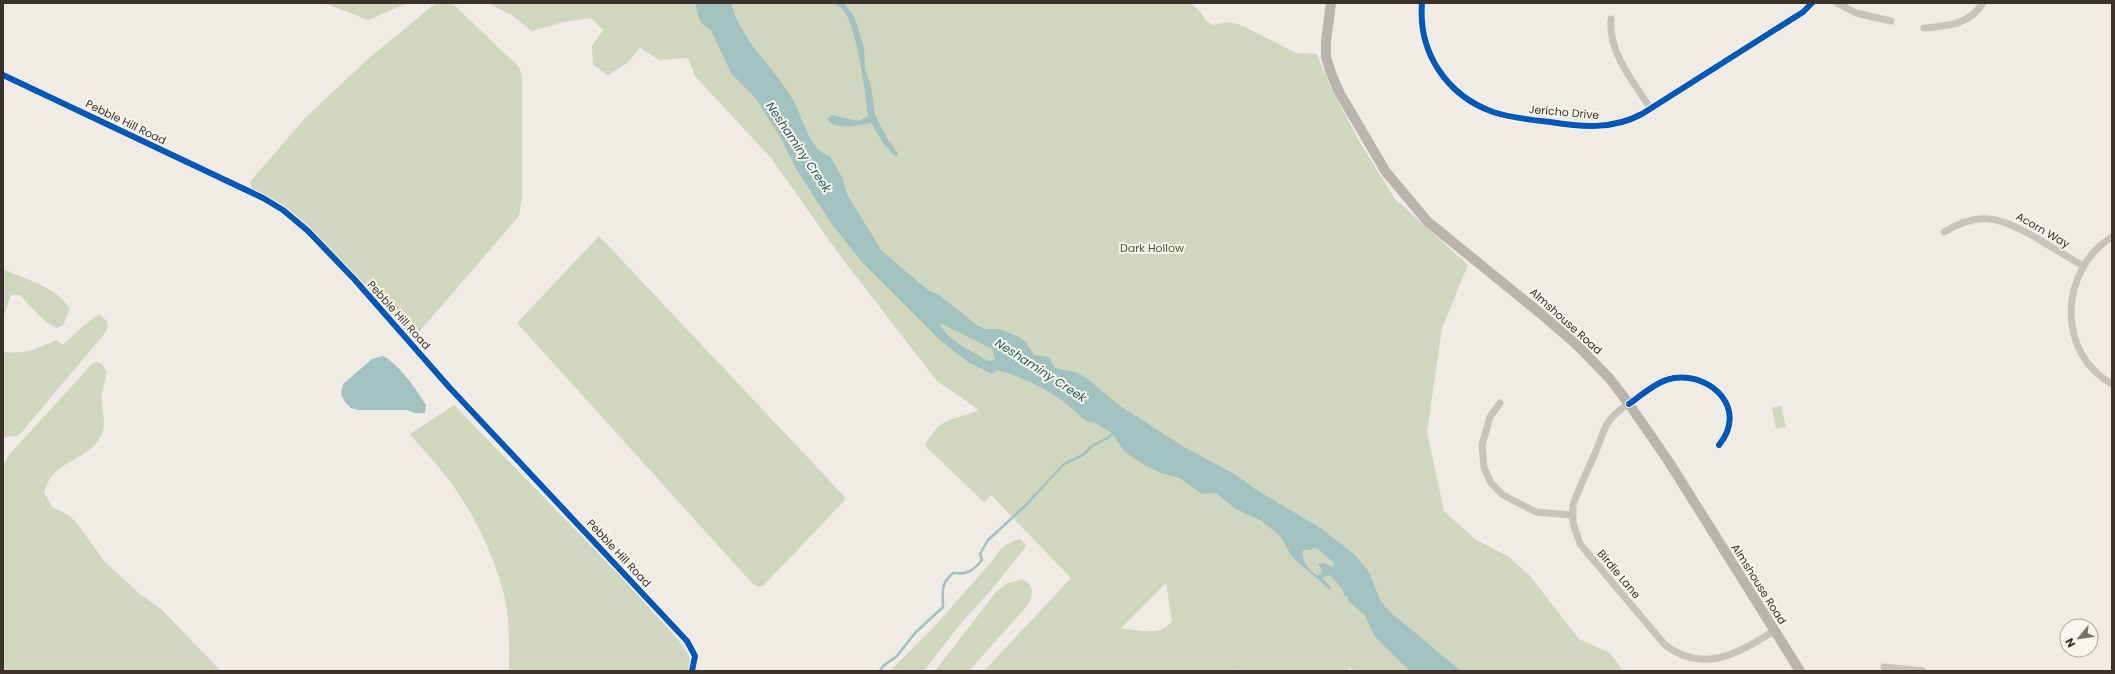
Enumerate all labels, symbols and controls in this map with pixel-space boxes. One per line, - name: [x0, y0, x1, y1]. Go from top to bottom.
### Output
- street label: Pebble Hill Road: [83, 96, 169, 148]
- water label: Neshaminy Creek: [762, 98, 836, 196]
- street label: Jericho Drive: [1528, 101, 1600, 123]
- street label: Acorn Way: [2013, 208, 2073, 252]
- park label: Dark Hollow: [1120, 240, 1184, 256]
- street label: Pebble Hill Road: [364, 277, 434, 353]
- street label: Almshouse Road: [1526, 284, 1606, 358]
- water label: Neshaminy Creek: [992, 334, 1091, 406]
- street label: Pebble Hill Road: [583, 515, 655, 591]
- street label: Almshouse Road: [1728, 541, 1790, 627]
- street label: Birdie Lane: [1594, 546, 1644, 602]
- north arrow: [2059, 618, 2099, 658]
- text: N: [2061, 635, 2079, 650]

